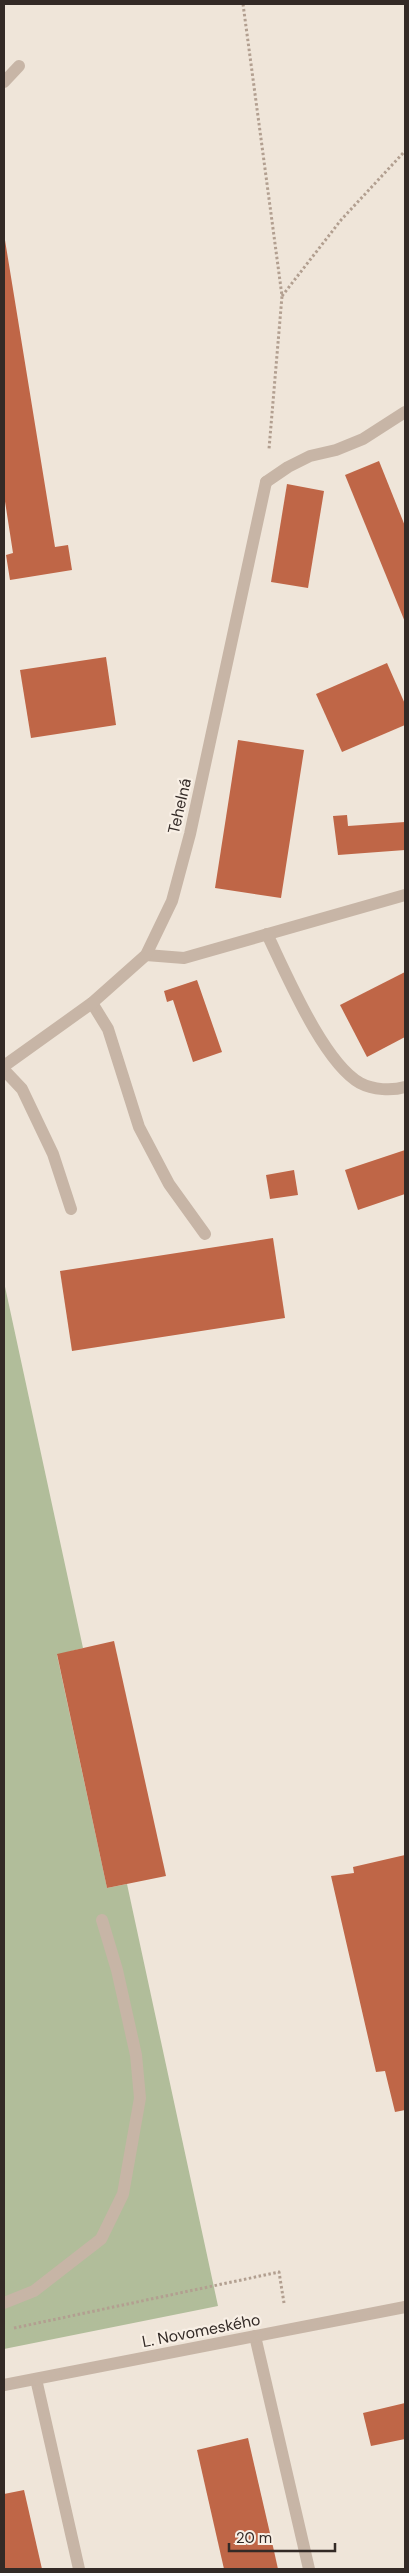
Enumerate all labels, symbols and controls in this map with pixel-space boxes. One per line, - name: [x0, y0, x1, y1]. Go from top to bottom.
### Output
- street label: Tehelná: [163, 776, 196, 836]
- street label: L. Novomeského: [140, 2309, 262, 2352]
- scale bar: [229, 2520, 335, 2552]
- text: 20 m: [236, 2528, 272, 2548]

